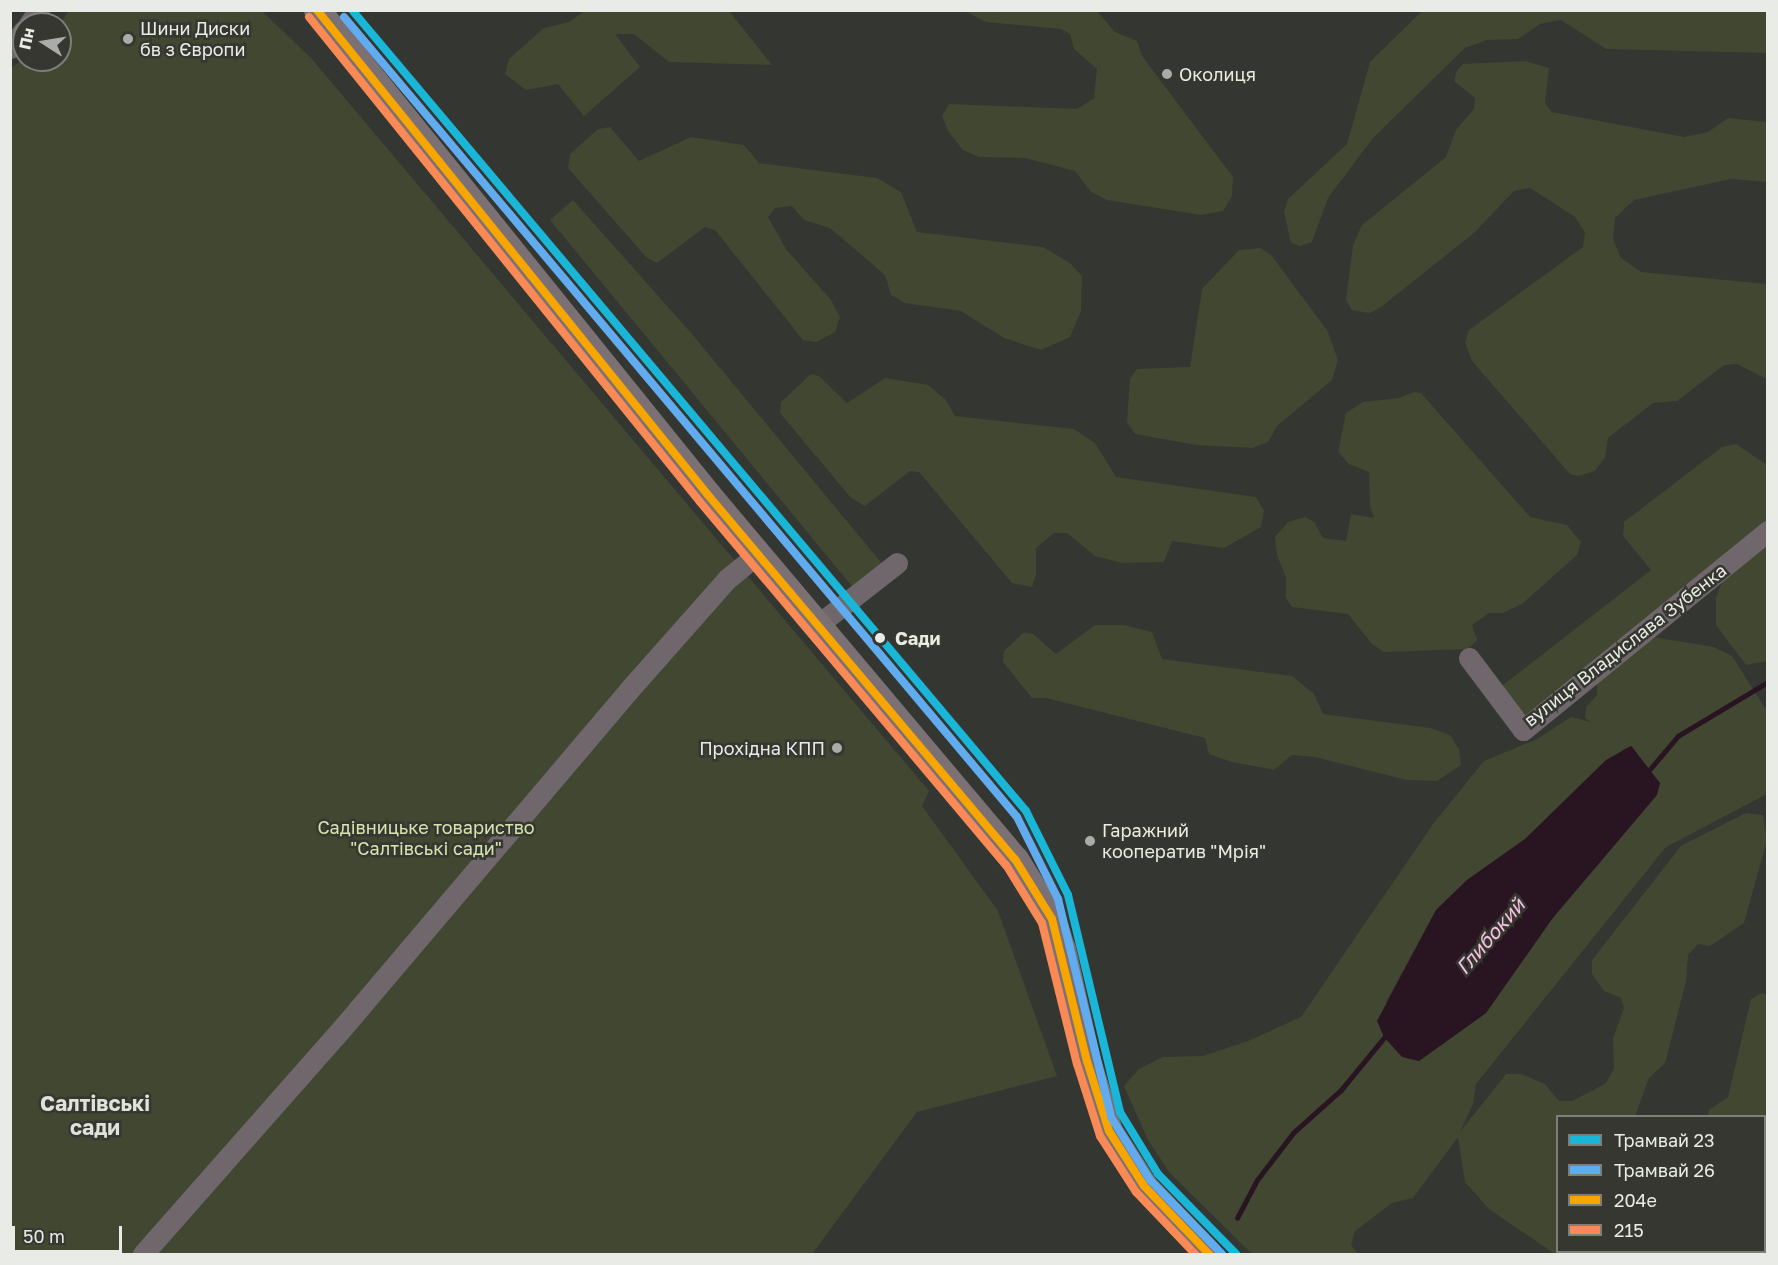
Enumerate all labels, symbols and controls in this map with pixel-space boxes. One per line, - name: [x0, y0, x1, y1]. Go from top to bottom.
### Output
- north arrow: [12, 12, 72, 72]
- place label: Шини Диски бв з Європи: [140, 18, 250, 60]
- text: Пн: [14, 26, 38, 51]
- marker: Шини Диски бв з Європи: [121, 32, 135, 46]
- place label: Околиця: [1179, 63, 1256, 85]
- marker: Околиця: [1160, 67, 1174, 81]
- street label: вулиця Владислава Зубенка: [1520, 559, 1730, 731]
- place label: Сади: [895, 627, 940, 649]
- marker: Сади: [870, 628, 890, 648]
- place label: Прохідна КПП: [699, 737, 825, 759]
- marker: Прохідна КПП: [830, 741, 844, 755]
- park label: Садівницьке товариство "Салтівські сади": [317, 817, 535, 860]
- place label: Гаражний кооператив "Мрія": [1102, 820, 1266, 862]
- marker: Гаражний кооператив "Мрія": [1083, 834, 1097, 848]
- water label: Глибокий: [1451, 893, 1529, 979]
- district label: Салтівські сади: [40, 1090, 150, 1140]
- legend: [1556, 1115, 1766, 1253]
- text: Трамвай 23: [1614, 1129, 1715, 1151]
- text: Трамвай 26: [1614, 1159, 1715, 1181]
- text: 204е: [1614, 1189, 1657, 1211]
- scale bar: [15, 1214, 124, 1252]
- text: 215: [1614, 1219, 1644, 1241]
- text: 50 m: [23, 1225, 65, 1247]

